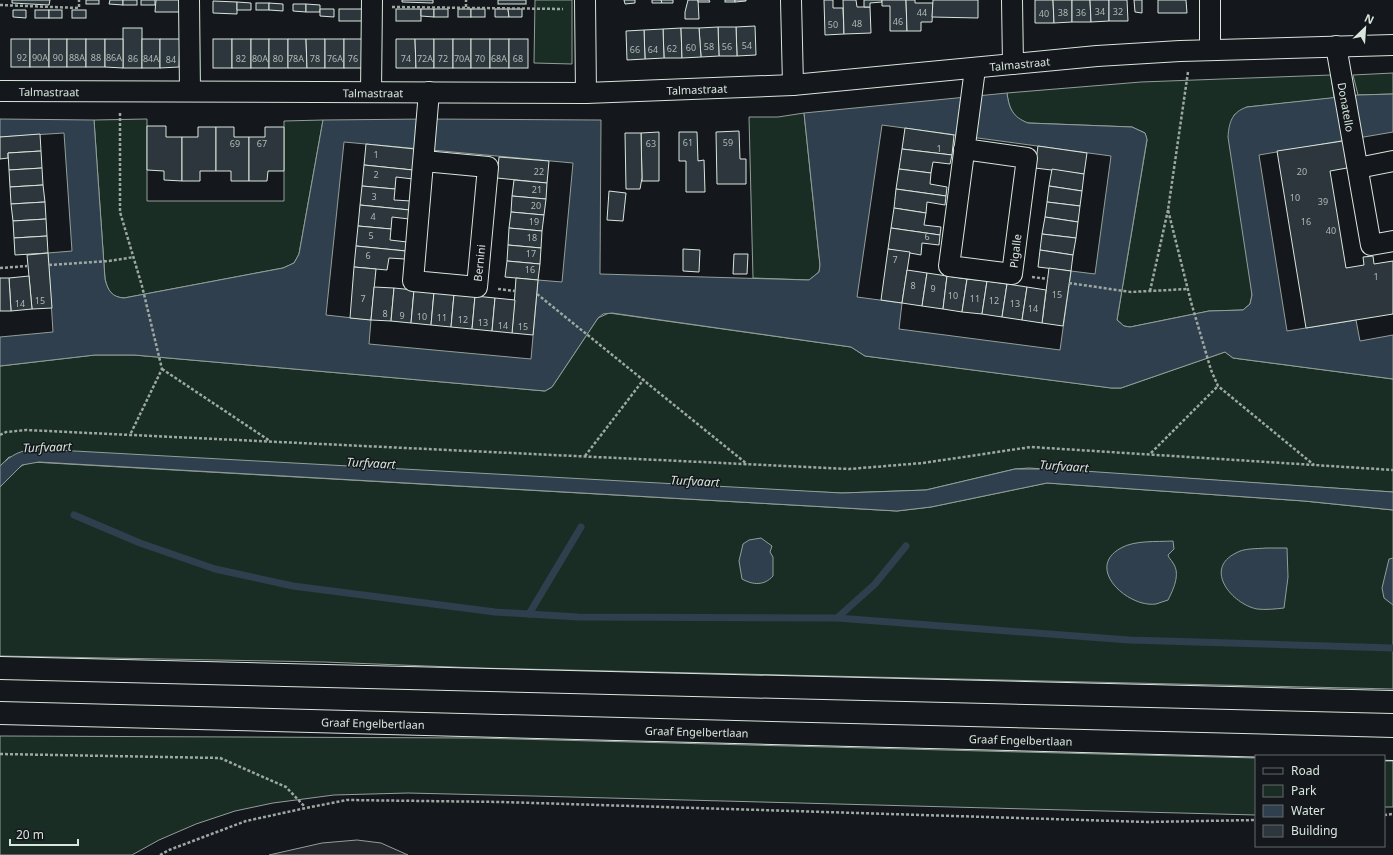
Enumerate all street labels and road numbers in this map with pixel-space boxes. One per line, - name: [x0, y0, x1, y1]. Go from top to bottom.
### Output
- street label: Talmastraat: [989, 53, 1051, 74]
- street label: Talmastraat: [666, 80, 728, 97]
- street label: Donatello: [1335, 81, 1359, 133]
- street label: Talmastraat: [19, 84, 79, 99]
- street label: Talmastraat: [343, 85, 403, 100]
- street label: Pigalle: [1005, 233, 1025, 269]
- street label: Bernini: [470, 244, 488, 282]
- street label: Graaf Engelbertlaan: [321, 714, 425, 731]
- street label: Graaf Engelbertlaan: [645, 722, 749, 740]
- street label: Graaf Engelbertlaan: [969, 731, 1073, 748]

